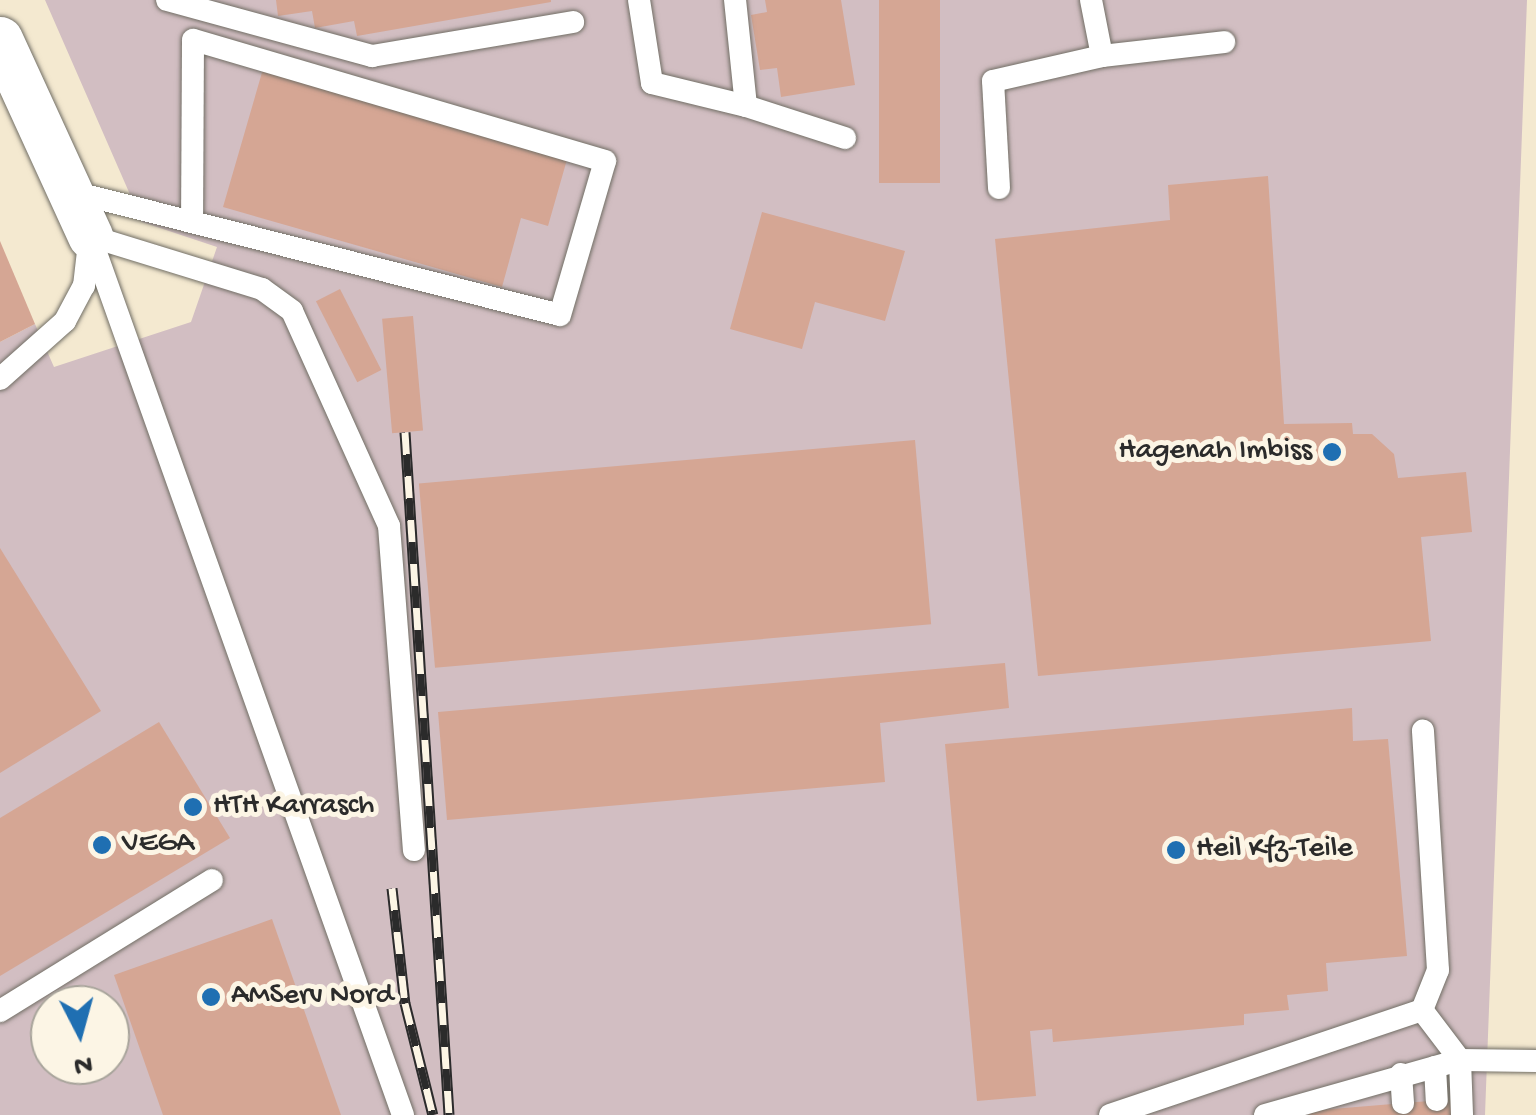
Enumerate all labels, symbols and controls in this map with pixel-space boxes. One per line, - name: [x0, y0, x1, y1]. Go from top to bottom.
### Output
- place label: Hagenah Imbiss: [1119, 434, 1312, 470]
- marker: Hagenah Imbiss: [1321, 441, 1343, 463]
- place label: HTH Karrasch: [213, 789, 374, 825]
- marker: HTH Karrasch: [182, 796, 204, 818]
- place label: VEGA: [122, 827, 194, 863]
- place label: Heil Kfz-Teile: [1196, 832, 1353, 868]
- marker: VEGA: [91, 834, 113, 856]
- marker: Heil Kfz-Teile: [1165, 839, 1187, 861]
- place label: AMServ Nord: [231, 979, 393, 1015]
- north arrow: [30, 985, 130, 1085]
- marker: AMServ Nord: [200, 986, 222, 1008]
- text: N: [72, 1046, 94, 1081]

